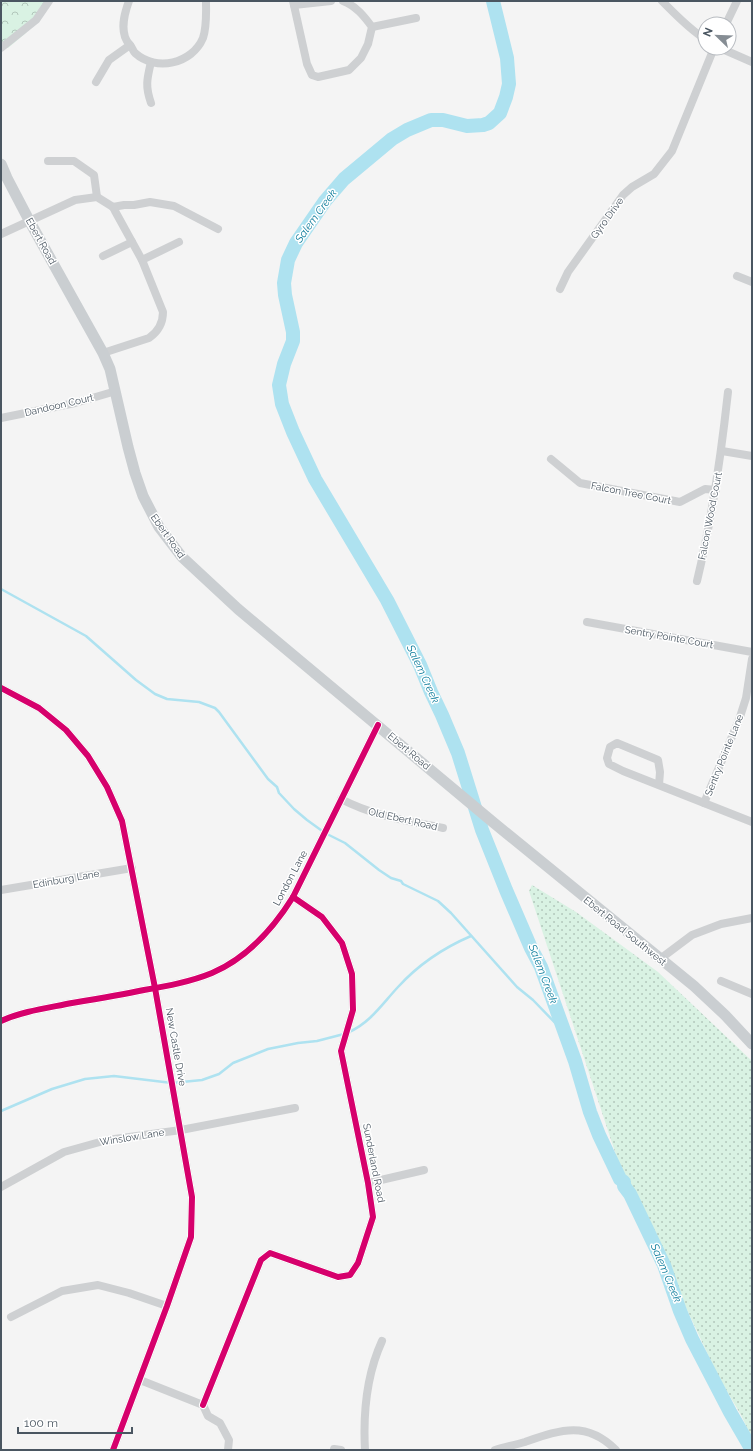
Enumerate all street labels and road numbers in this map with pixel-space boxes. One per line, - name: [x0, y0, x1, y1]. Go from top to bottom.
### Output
- street label: Gyro Drive: [588, 195, 626, 241]
- street label: Ebert Road: [24, 216, 58, 266]
- street label: Dandoon Court: [23, 392, 95, 418]
- street label: Falcon Wood Court: [696, 471, 724, 561]
- street label: Falcon Tree Court: [590, 480, 673, 506]
- street label: Ebert Road: [149, 512, 187, 560]
- street label: Sentry Pointe Court: [624, 624, 715, 650]
- street label: Sentry Pointe Lane: [703, 713, 745, 797]
- street label: Ebert Road: [386, 730, 432, 772]
- street label: Old Ebert Road: [367, 806, 439, 832]
- street label: London Lane: [271, 848, 309, 908]
- street label: Edinburg Lane: [32, 868, 100, 890]
- street label: Ebert Road Southwest: [581, 894, 669, 968]
- street label: New Castle Drive: [164, 1007, 188, 1087]
- street label: Sunderland Road: [361, 1123, 387, 1203]
- street label: Winslow Lane: [99, 1126, 165, 1148]

